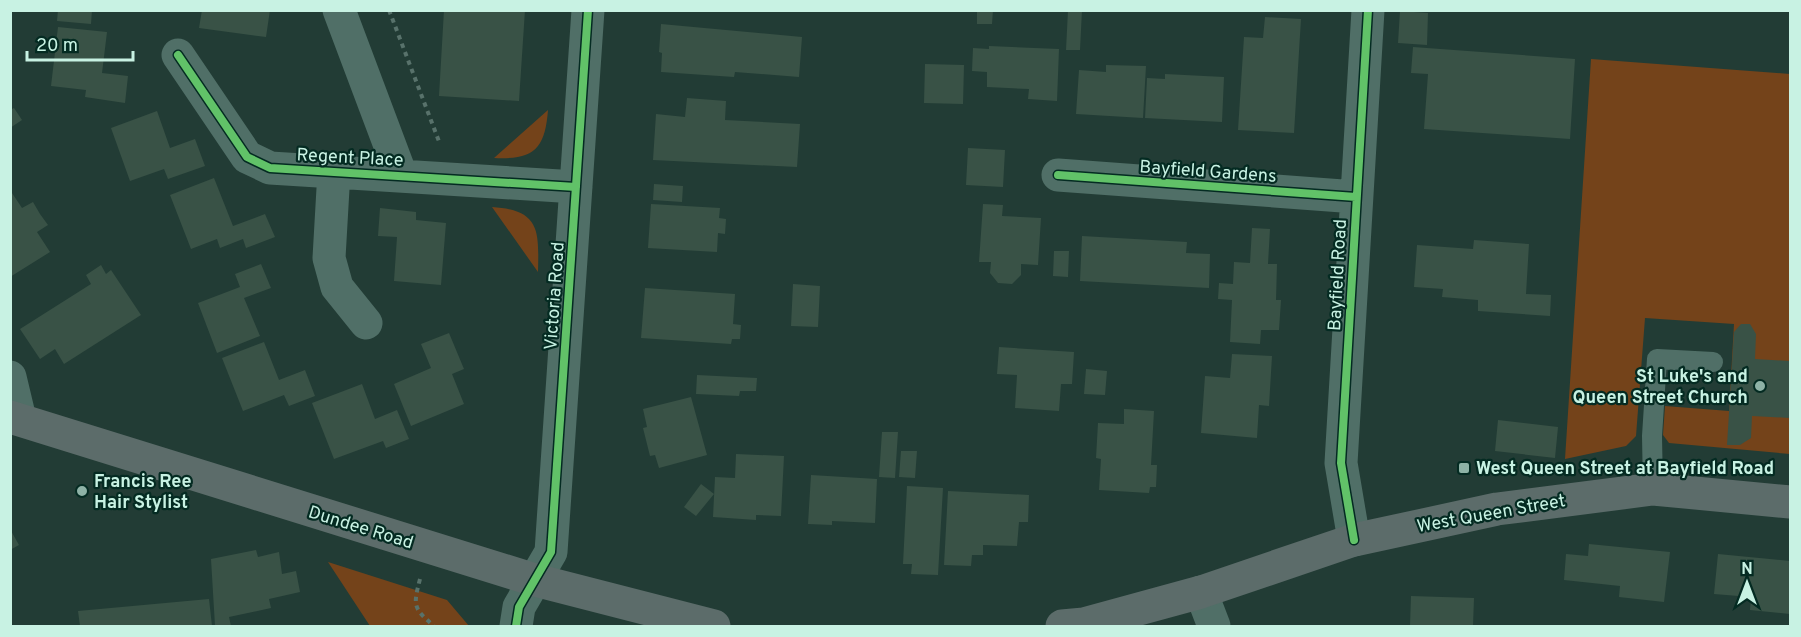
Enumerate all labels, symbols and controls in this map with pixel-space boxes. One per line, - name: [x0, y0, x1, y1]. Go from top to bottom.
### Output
- scale bar: [27, 24, 134, 62]
- text: 20 m: [36, 35, 78, 58]
- street label: Regent Place: [296, 144, 404, 173]
- street label: Bayfield Gardens: [1139, 156, 1277, 189]
- street label: Bayfield Road: [1324, 219, 1353, 332]
- street label: Victoria Road: [540, 241, 571, 351]
- place label: St Luke's and Queen Street Church: [1573, 366, 1748, 410]
- marker: St Luke's and Queen Street Church: [1753, 379, 1767, 393]
- place label: West Queen Street at Bayfield Road: [1476, 458, 1774, 481]
- marker: West Queen Street at Bayfield Road: [1457, 461, 1471, 475]
- place label: Francis Ree Hair Stylist: [94, 471, 192, 515]
- marker: Francis Ree Hair Stylist: [75, 484, 89, 498]
- street label: West Queen Street: [1415, 490, 1567, 539]
- street label: Dundee Road: [305, 502, 416, 555]
- north arrow: [1717, 553, 1777, 613]
- text: N: [1741, 560, 1753, 580]

